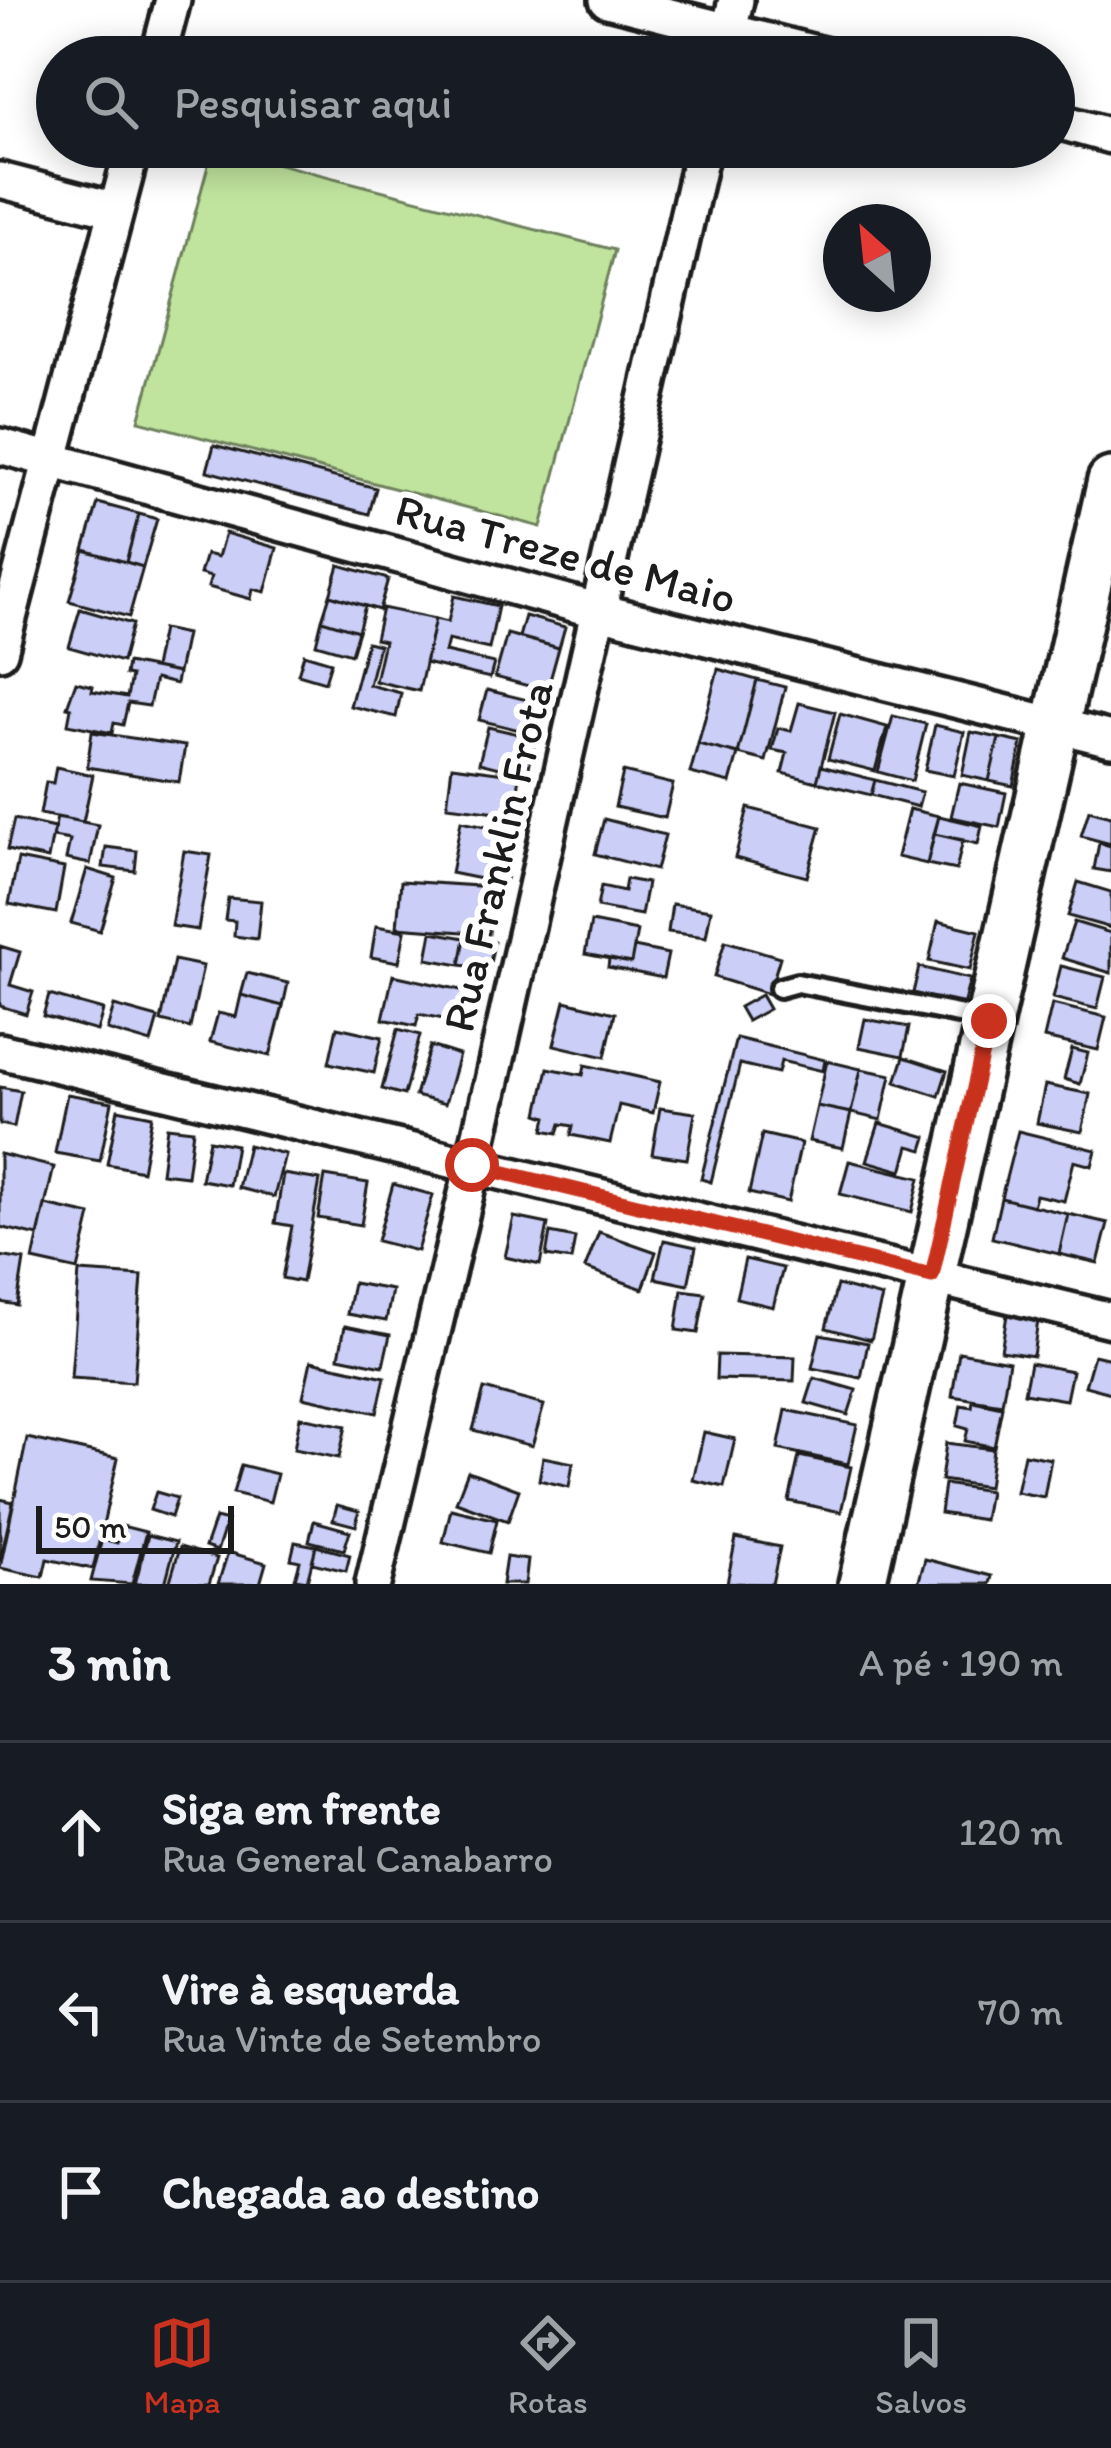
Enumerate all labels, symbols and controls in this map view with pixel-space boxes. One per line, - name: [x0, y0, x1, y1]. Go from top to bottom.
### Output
- search box: [36, 36, 1075, 168]
- icon: search: [78, 69, 144, 135]
- text: Pesquisar aqui: [174, 75, 452, 129]
- north arrow: [823, 204, 931, 312]
- street label: Rua Treze de Maio: [390, 482, 742, 624]
- street label: Rua Franklin Frota: [430, 675, 564, 1037]
- route end: [962, 994, 1016, 1048]
- route start: [445, 1138, 499, 1192]
- scale bar: [36, 1500, 234, 1553]
- text: 50 m: [54, 1507, 127, 1546]
- text: 3 min: [48, 1632, 170, 1693]
- text: A pé · 190 m: [859, 1639, 1063, 1686]
- text: Siga em frente: [162, 1781, 441, 1835]
- icon: ahead: [48, 1799, 114, 1865]
- text: 120 m: [959, 1808, 1063, 1855]
- text: Rua General Canabarro: [162, 1835, 553, 1882]
- text: Vire à esquerda: [162, 1961, 459, 2015]
- icon: left: [48, 1979, 114, 2045]
- text: 70 m: [978, 1988, 1063, 2035]
- text: Rua Vinte de Setembro: [162, 2015, 542, 2062]
- icon: arrive: [48, 2159, 114, 2225]
- text: Chegada ao destino: [162, 2165, 539, 2219]
- tab: Mapa: [144, 2310, 221, 2421]
- tab: Rotas: [508, 2310, 588, 2421]
- tab: Salvos: [875, 2310, 967, 2421]

